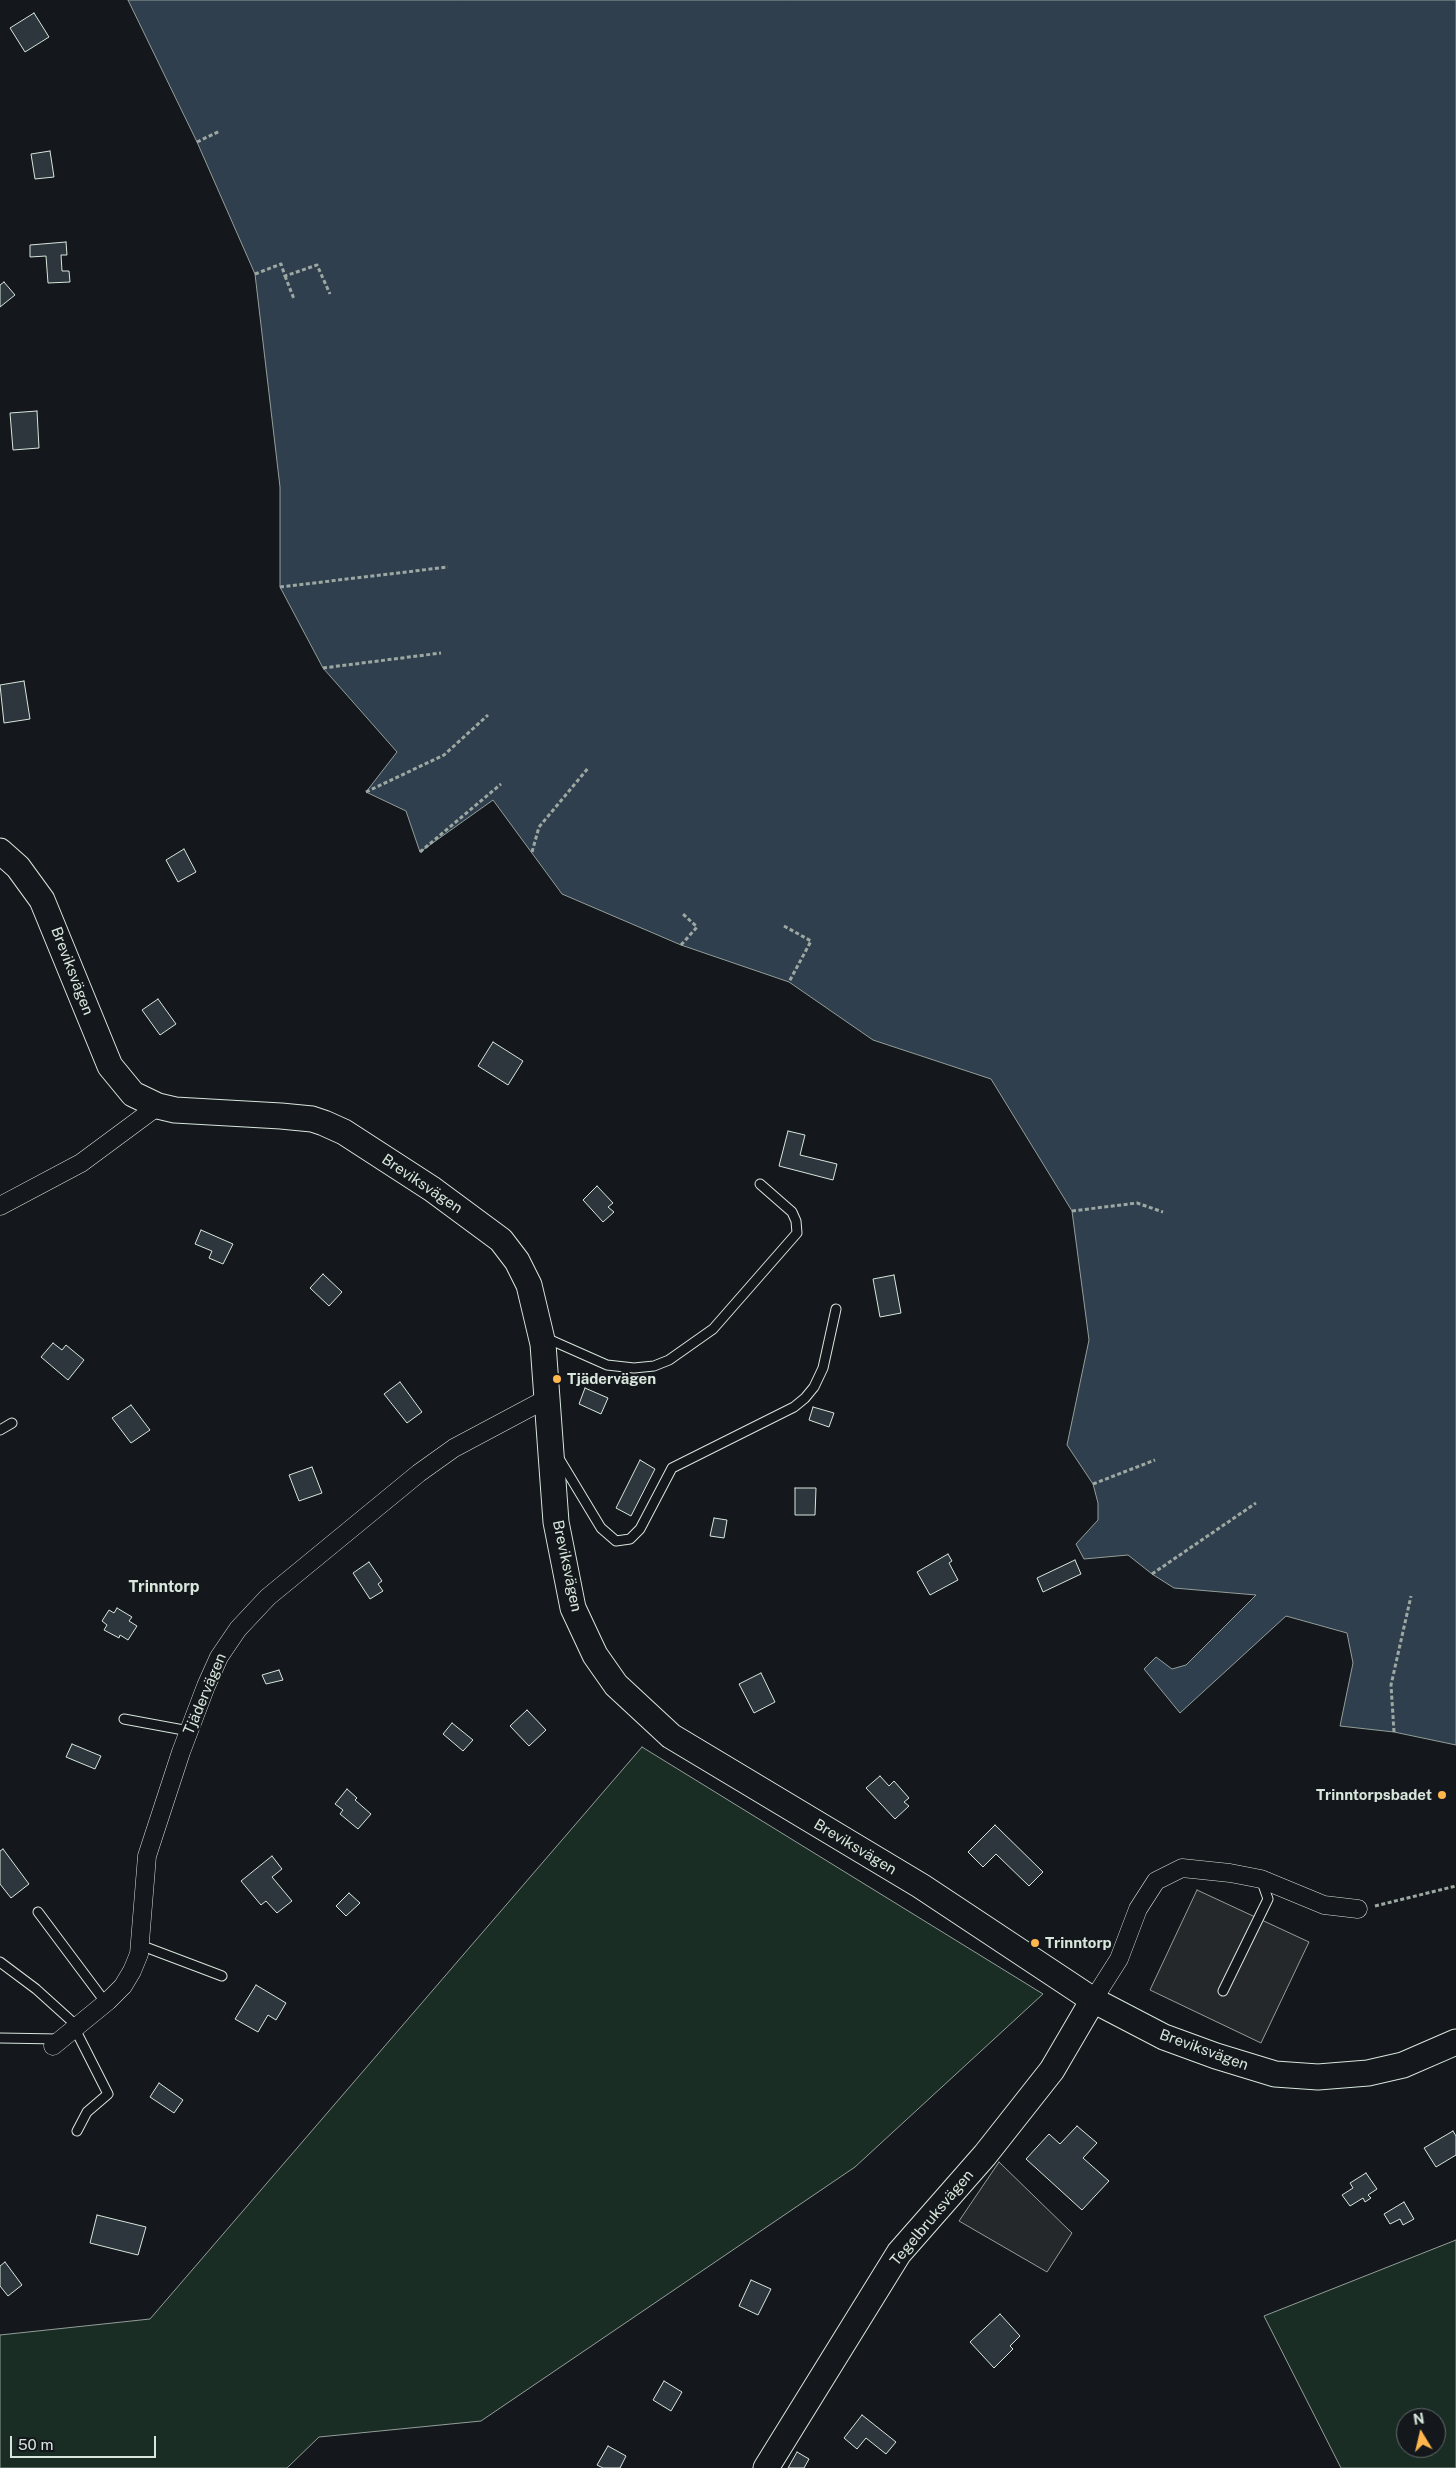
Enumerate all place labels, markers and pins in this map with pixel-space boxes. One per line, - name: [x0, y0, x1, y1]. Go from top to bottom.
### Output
- place label: Tjädervägen: [567, 1370, 656, 1388]
- marker: Tjädervägen: [551, 1373, 563, 1385]
- place label: Trinntorpsbadet: [1316, 1786, 1432, 1804]
- marker: Trinntorpsbadet: [1436, 1789, 1448, 1801]
- place label: Trinntorp: [1045, 1934, 1112, 1952]
- marker: Trinntorp: [1029, 1937, 1041, 1949]

